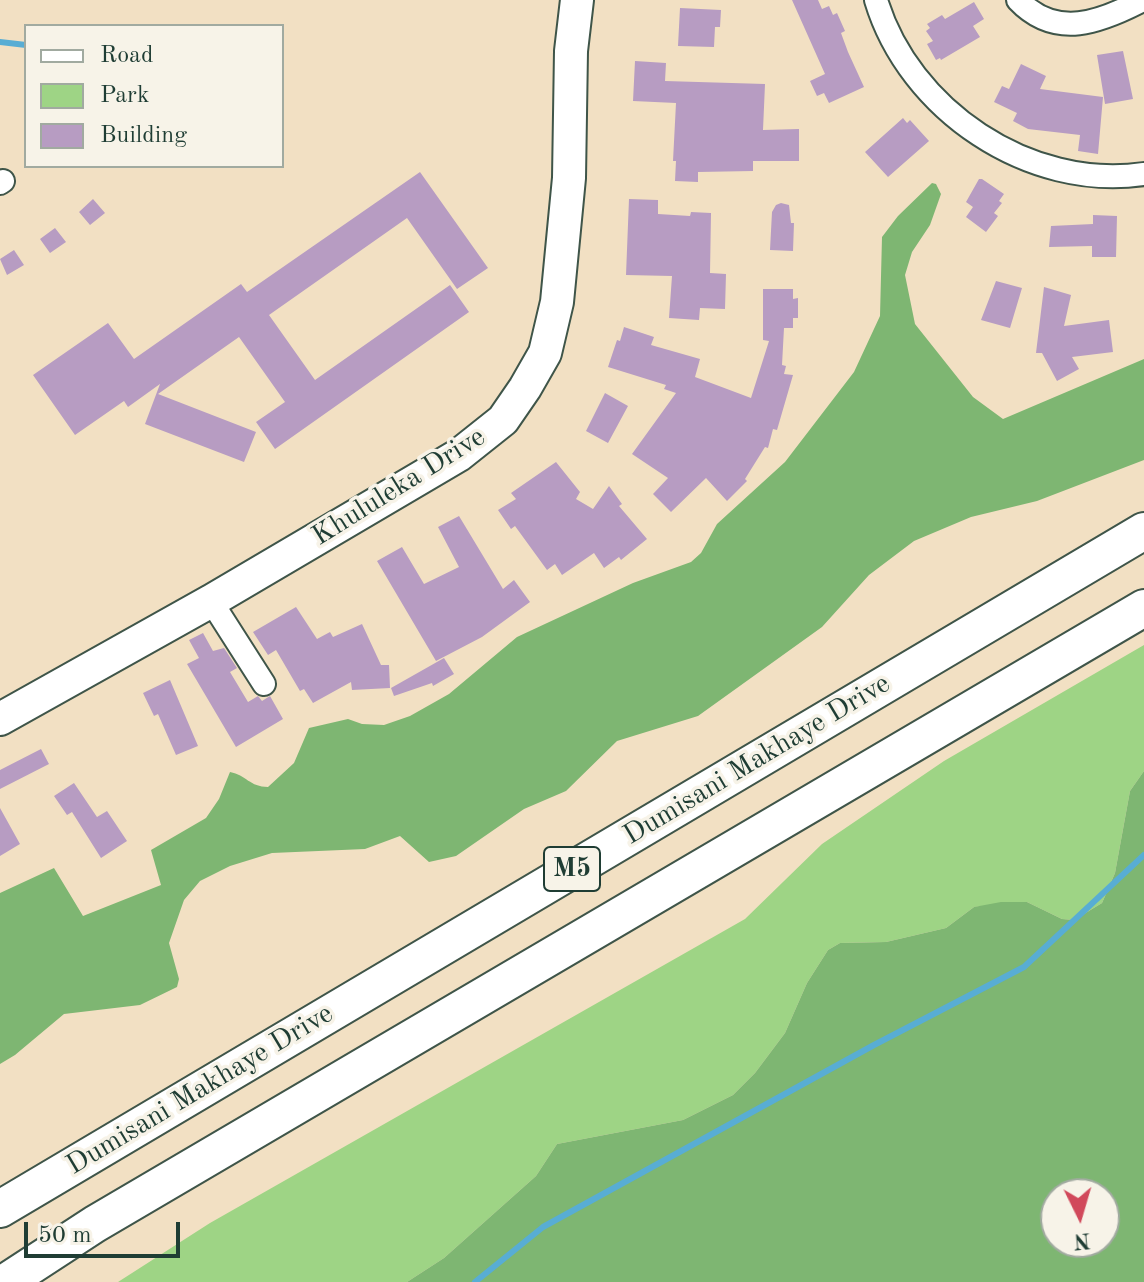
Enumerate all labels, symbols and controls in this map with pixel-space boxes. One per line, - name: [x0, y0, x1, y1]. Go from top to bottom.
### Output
- legend: [24, 24, 284, 168]
- text: Road: [100, 44, 153, 68]
- text: Park: [100, 84, 149, 108]
- text: Building: [100, 124, 187, 148]
- street label: Khululeka Drive: [306, 420, 492, 554]
- street label: Dumisani Makhaye Drive: [618, 667, 896, 853]
- road number: M5: [544, 847, 600, 891]
- street label: Dumisani Makhaye Drive: [61, 997, 339, 1183]
- north arrow: [1040, 1178, 1120, 1258]
- scale bar: [28, 1206, 184, 1256]
- text: 50 m: [38, 1224, 92, 1248]
- text: N: [1073, 1228, 1091, 1252]

